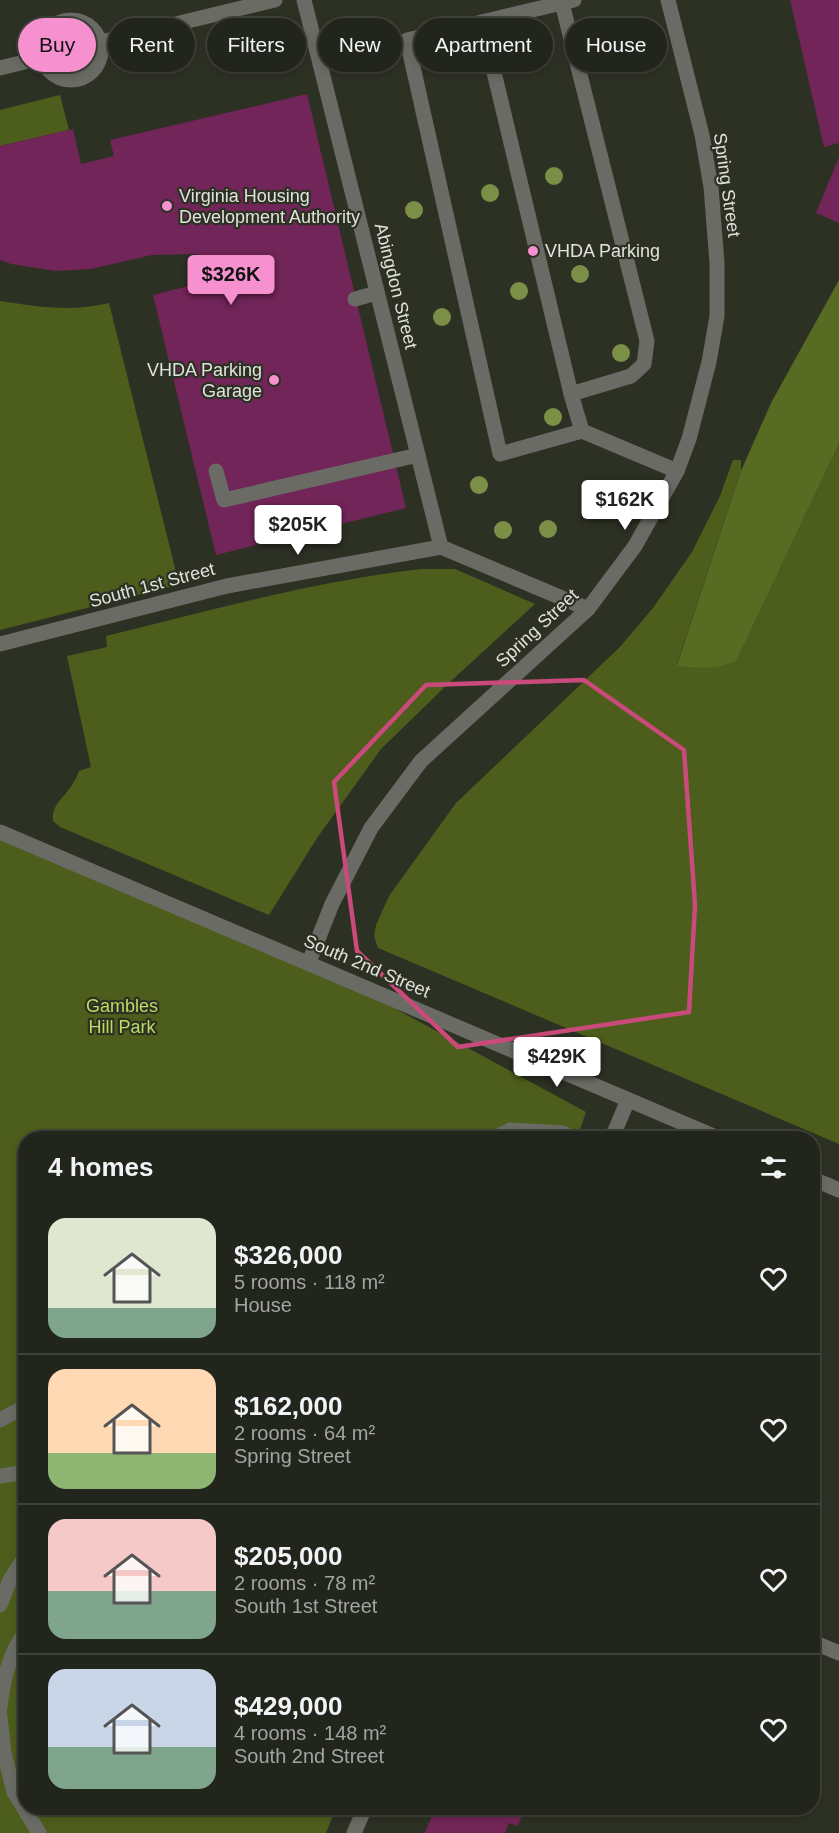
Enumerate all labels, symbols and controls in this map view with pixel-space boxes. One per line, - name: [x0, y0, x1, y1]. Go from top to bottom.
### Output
- chip: Buy: [18, 18, 96, 72]
- chip: Rent: [108, 18, 195, 72]
- chip: Filters: [207, 18, 306, 72]
- chip: New: [318, 18, 402, 72]
- chip: Apartment: [414, 18, 553, 72]
- chip: House: [565, 18, 667, 72]
- street label: Spring Street: [710, 132, 744, 238]
- place label: Virginia Housing Development Authority: [179, 186, 360, 227]
- marker: Virginia Housing Development Authority: [160, 199, 174, 213]
- street label: Abingdon Street: [371, 221, 421, 351]
- place label: VHDA Parking: [545, 241, 660, 261]
- marker: VHDA Parking: [526, 244, 540, 258]
- pin: $326K: [189, 255, 273, 306]
- text: $326K: [202, 263, 260, 285]
- place label: VHDA Parking Garage: [147, 360, 262, 401]
- marker: VHDA Parking Garage: [267, 373, 281, 387]
- pin: $162K: [583, 480, 667, 531]
- text: $162K: [596, 488, 654, 510]
- pin: $205K: [256, 505, 340, 556]
- text: $205K: [269, 513, 327, 535]
- street label: South 1st Street: [87, 559, 217, 611]
- street label: Spring Street: [492, 585, 582, 671]
- street label: South 2nd Street: [301, 930, 433, 1002]
- park label: Gambles Hill Park: [86, 996, 158, 1037]
- pin: $429K: [515, 1037, 599, 1088]
- text: $429K: [528, 1045, 586, 1067]
- icon: filters: [757, 1151, 790, 1184]
- text: 4 homes: [48, 1152, 154, 1182]
- text: $326,000: [234, 1240, 342, 1270]
- icon: home: [96, 1242, 168, 1314]
- icon: heart: [757, 1262, 790, 1295]
- text: 5 rooms · 118 m²: [234, 1271, 385, 1293]
- text: House: [234, 1294, 292, 1316]
- text: $162,000: [234, 1391, 342, 1421]
- icon: home: [96, 1393, 168, 1465]
- icon: heart: [757, 1413, 790, 1446]
- text: 2 rooms · 64 m²: [234, 1422, 375, 1444]
- text: Spring Street: [234, 1445, 351, 1467]
- text: $205,000: [234, 1541, 342, 1571]
- icon: home: [96, 1543, 168, 1615]
- icon: heart: [757, 1563, 790, 1596]
- text: 2 rooms · 78 m²: [234, 1572, 375, 1594]
- text: South 1st Street: [234, 1595, 377, 1617]
- text: $429,000: [234, 1691, 342, 1721]
- icon: home: [96, 1693, 168, 1765]
- icon: heart: [757, 1713, 790, 1746]
- text: 4 rooms · 148 m²: [234, 1722, 386, 1744]
- text: South 2nd Street: [234, 1745, 384, 1767]

